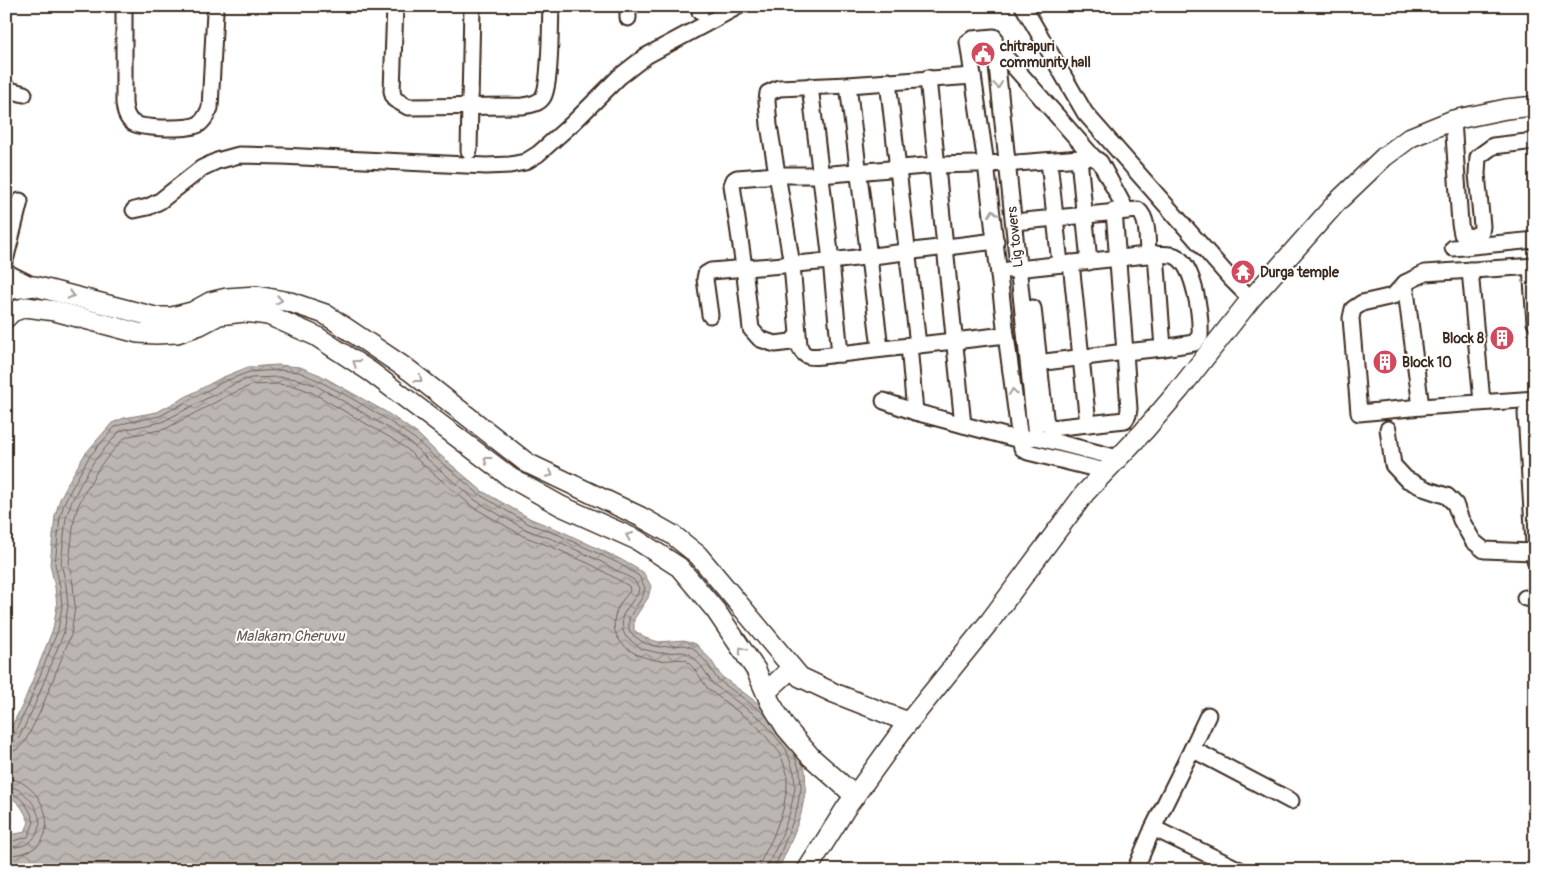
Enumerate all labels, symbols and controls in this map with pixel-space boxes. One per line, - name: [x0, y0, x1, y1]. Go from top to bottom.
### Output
- place label: chitrapuri community hall: [999, 38, 1091, 71]
- public building icon: chitrapuri community hall: [970, 41, 996, 67]
- one-way arrow: [993, 82, 1004, 90]
- street label: Lig towers: [1003, 205, 1027, 268]
- one-way arrow: [988, 209, 999, 217]
- temple icon: Durga temple: [1230, 259, 1256, 285]
- place label: Durga temple: [1260, 264, 1340, 281]
- one-way arrow: [66, 290, 74, 300]
- one-way arrow: [275, 295, 284, 305]
- building icon: Block 8: [1489, 325, 1515, 351]
- place label: Block 8: [1442, 330, 1484, 347]
- building icon: Block 10: [1372, 349, 1398, 375]
- place label: Block 10: [1402, 354, 1452, 371]
- one-way arrow: [353, 359, 362, 369]
- one-way arrow: [414, 373, 423, 382]
- one-way arrow: [1008, 388, 1019, 396]
- one-way arrow: [484, 457, 493, 465]
- one-way arrow: [545, 468, 554, 478]
- one-way arrow: [625, 532, 634, 543]
- water label: Malakam Cheruvu: [235, 627, 346, 646]
- one-way arrow: [739, 646, 748, 655]

